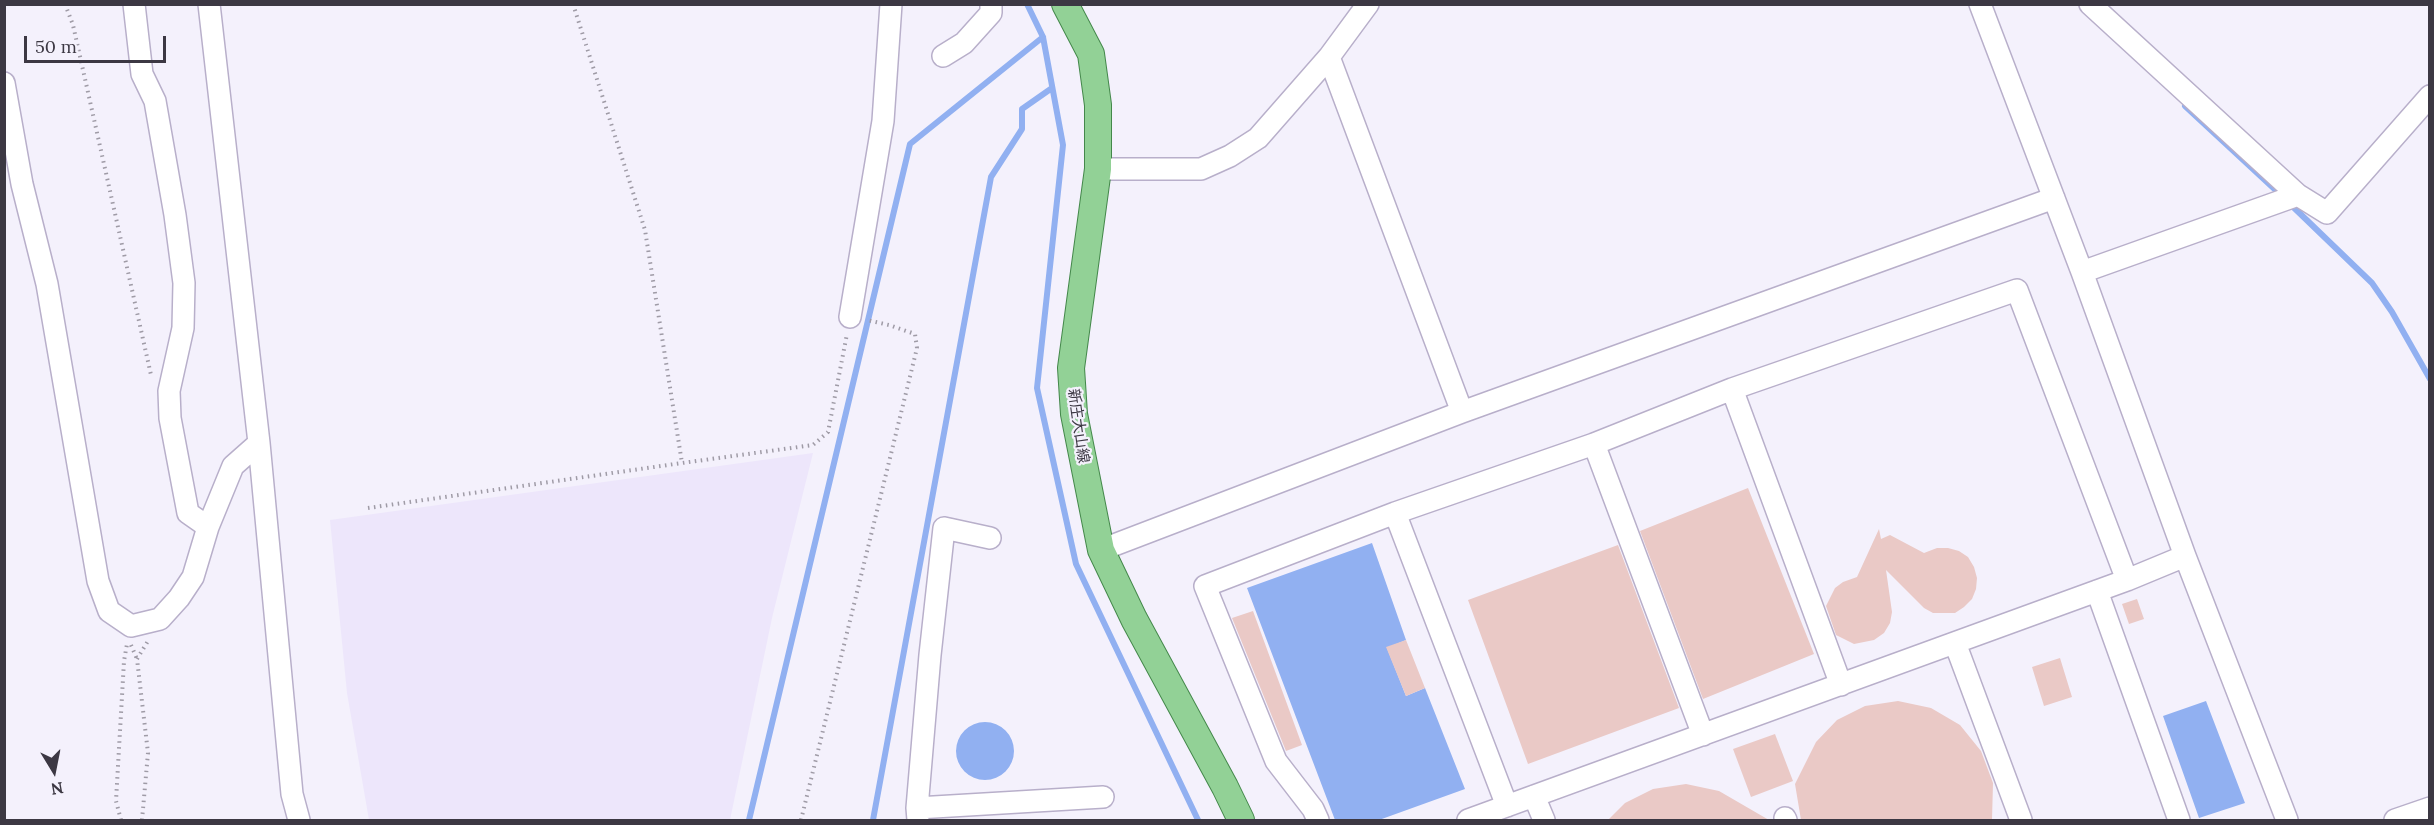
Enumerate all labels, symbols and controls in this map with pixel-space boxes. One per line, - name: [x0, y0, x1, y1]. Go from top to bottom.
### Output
- scale bar: [27, 24, 170, 62]
- text: 50 m: [35, 35, 77, 58]
- street label: 新庄大山線: [1064, 388, 1092, 464]
- north arrow: [24, 741, 84, 801]
- text: N: [49, 778, 65, 800]

